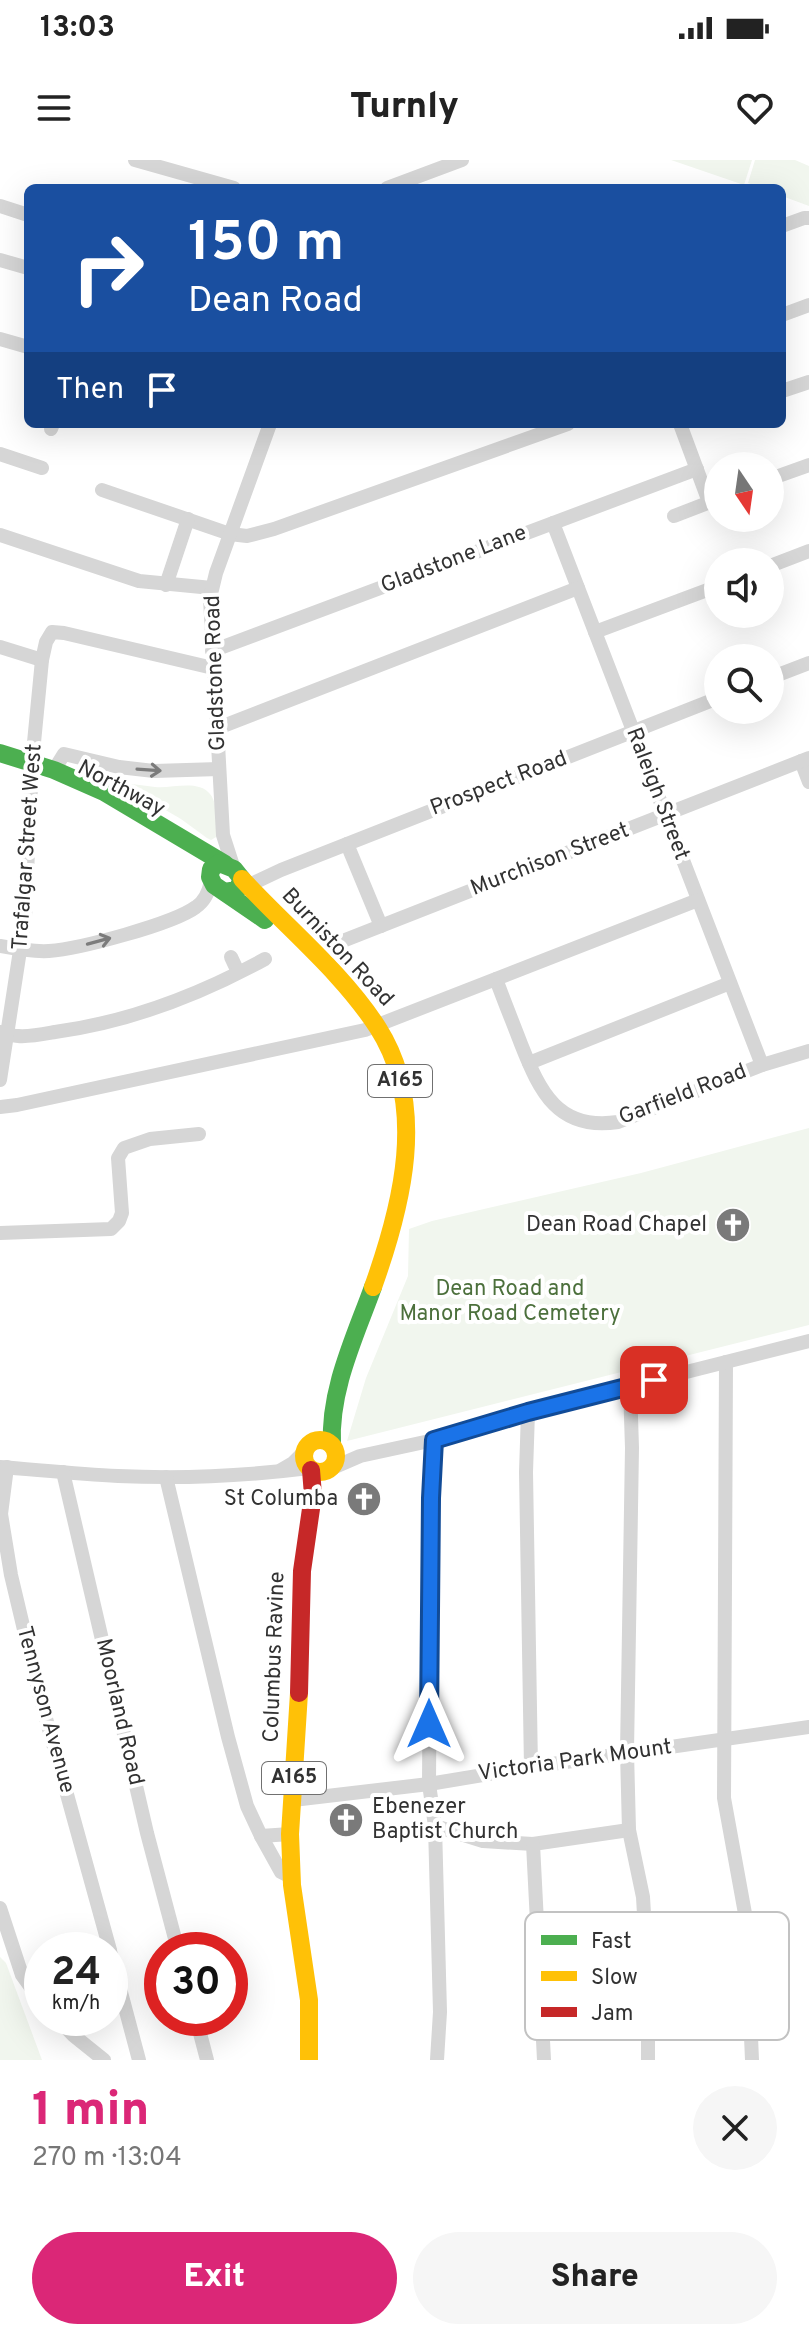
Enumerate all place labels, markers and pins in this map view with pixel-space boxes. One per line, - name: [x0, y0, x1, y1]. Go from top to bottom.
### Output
- church icon: Dean Road Chapel: [714, 1206, 752, 1244]
- place label: Dean Road Chapel: [526, 1212, 707, 1239]
- pin: [620, 1346, 688, 1414]
- church icon: St Columba: [345, 1480, 383, 1518]
- place label: St Columba: [224, 1486, 338, 1513]
- place label: Ebenezer Baptist Church: [372, 1794, 518, 1846]
- church icon: Ebenezer Baptist Church: [327, 1801, 365, 1839]

